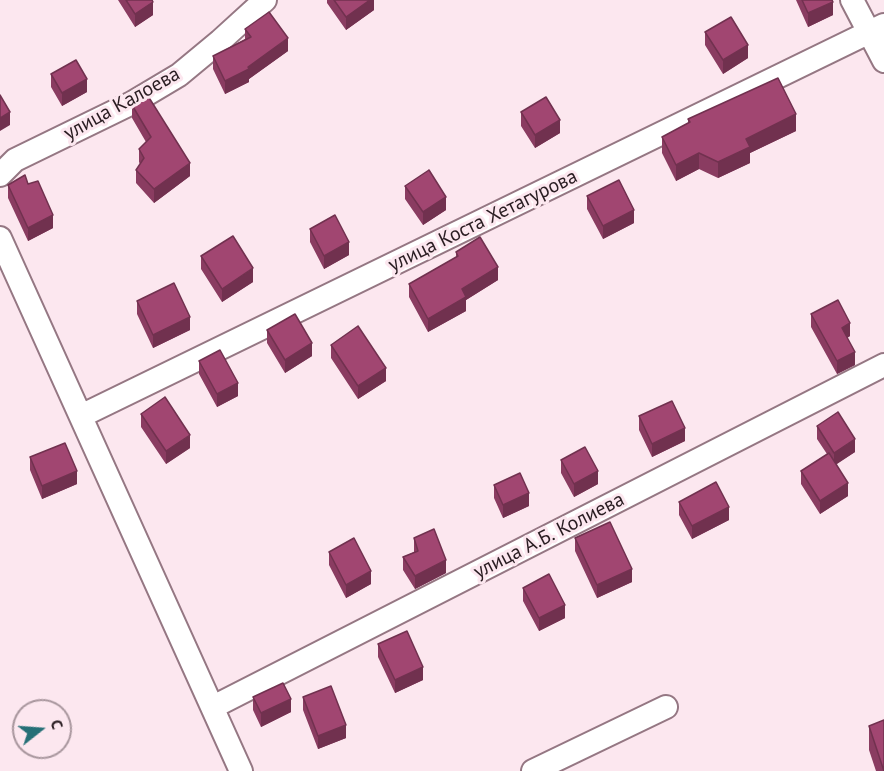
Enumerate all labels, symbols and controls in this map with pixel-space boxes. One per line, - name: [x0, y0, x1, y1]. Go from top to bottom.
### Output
- street label: улица Калоева: [60, 62, 184, 146]
- street label: улица Коста Хетагурова: [385, 165, 581, 277]
- street label: улица А.Б. Колиева: [470, 488, 628, 584]
- north arrow: [12, 699, 72, 759]
- text: С: [46, 717, 68, 732]

